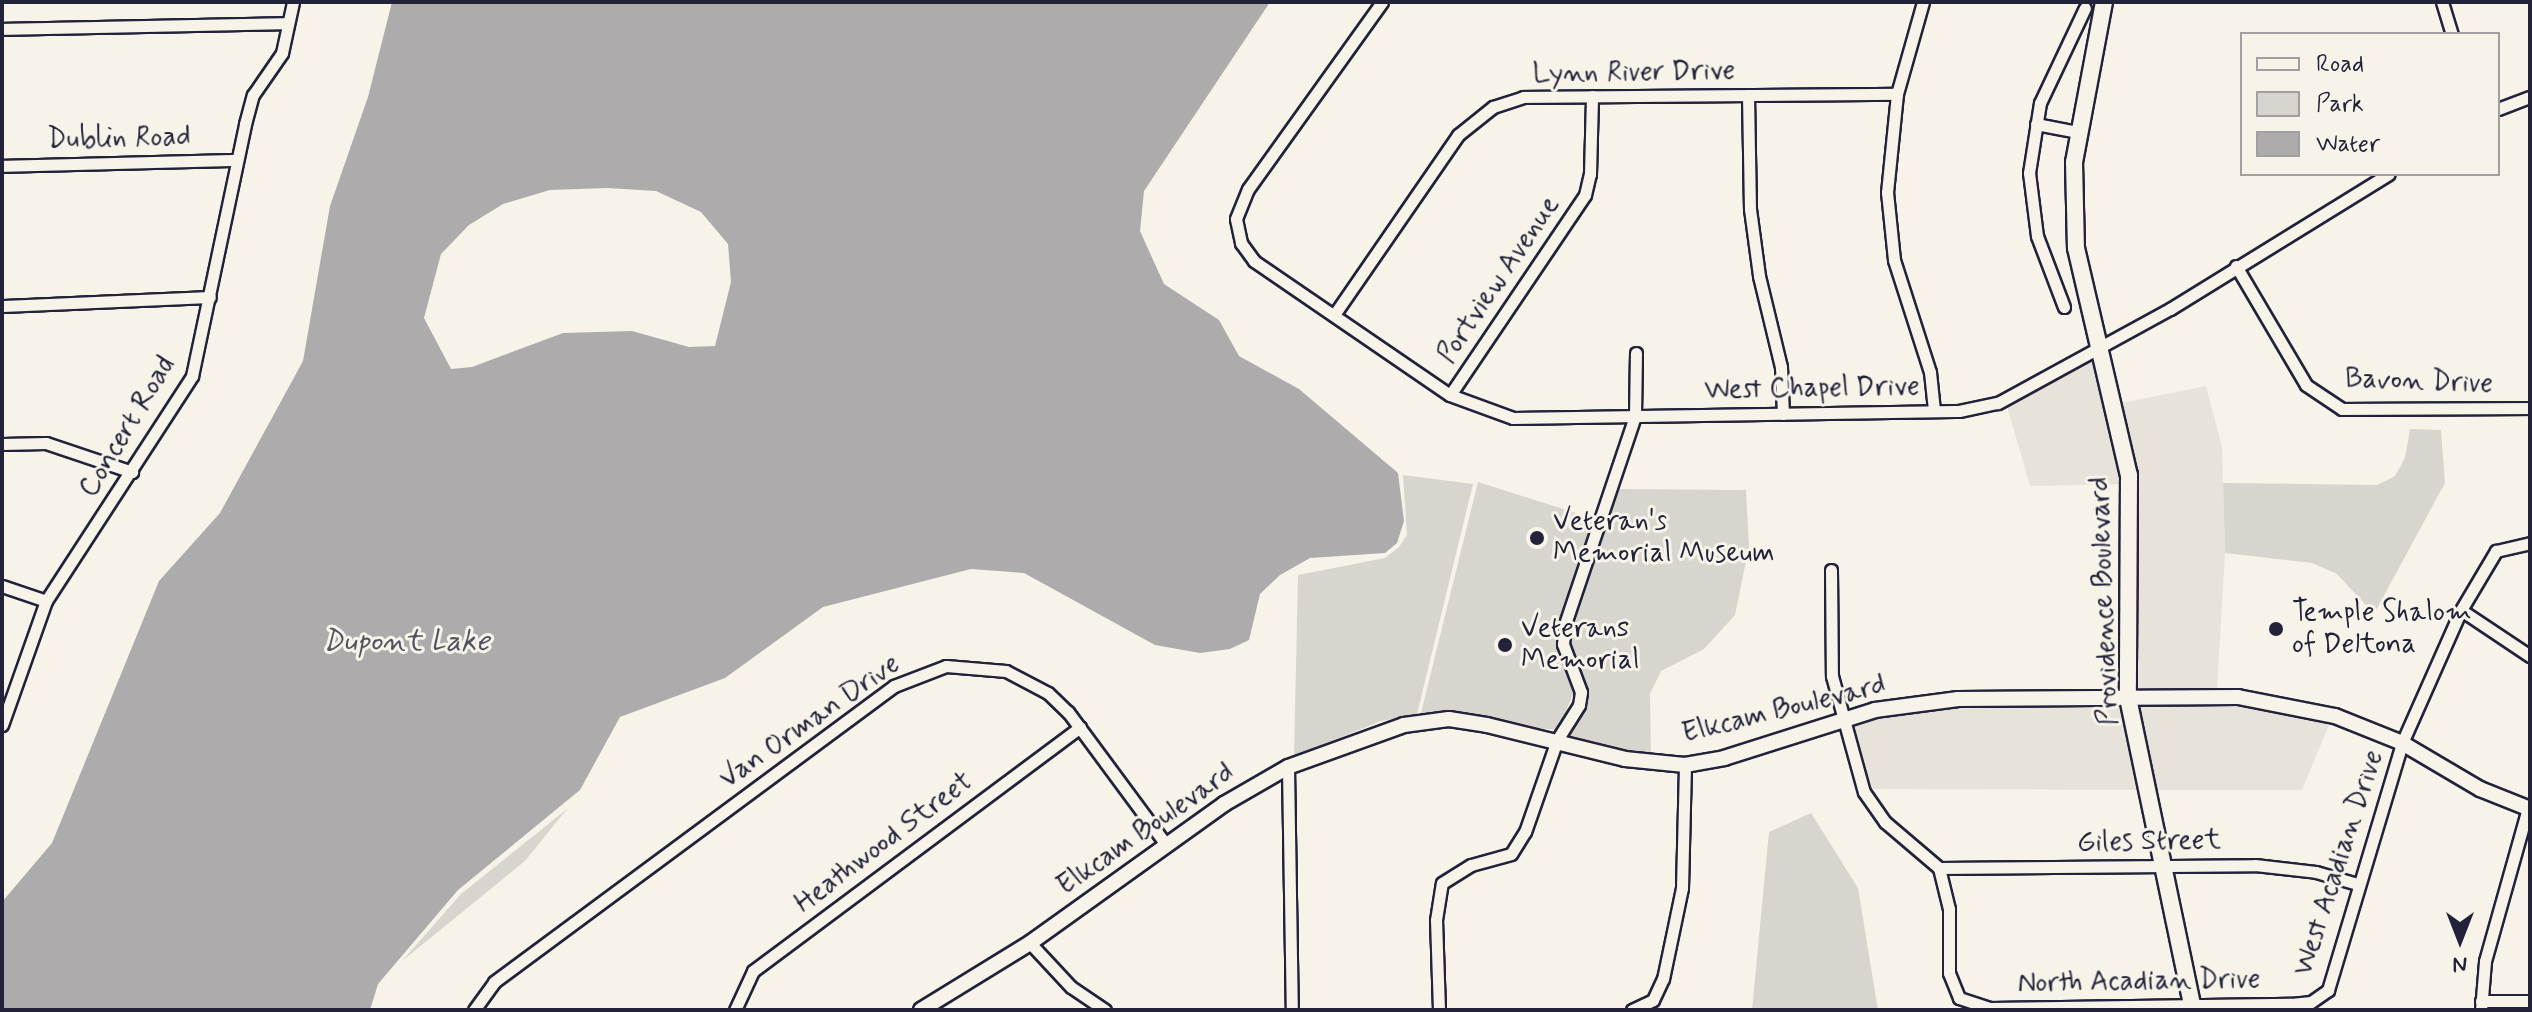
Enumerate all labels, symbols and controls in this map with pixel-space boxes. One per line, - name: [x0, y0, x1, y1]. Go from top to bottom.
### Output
- legend: [2240, 32, 2500, 176]
- text: Road: [2316, 49, 2364, 80]
- street label: Lynn River Drive: [1532, 54, 1736, 92]
- text: Park: [2316, 89, 2364, 120]
- street label: Dublin Road: [47, 121, 191, 157]
- text: Water: [2316, 129, 2380, 160]
- street label: Portview Avenue: [1430, 189, 1568, 371]
- street label: Concert Road: [73, 351, 183, 503]
- street label: Bavon Drive: [2344, 363, 2494, 401]
- street label: West Chapel Drive: [1705, 370, 1919, 408]
- street label: Providence Boulevard: [2084, 476, 2126, 726]
- place label: Veteran's Memorial Museum: [1553, 505, 1788, 571]
- marker: Veteran's Memorial Museum: [1528, 529, 1546, 547]
- place label: Temple Shalom of Deltona: [2292, 596, 2466, 662]
- place label: Veterans Memorial: [1521, 612, 1639, 678]
- marker: Temple Shalom of Deltona: [2267, 620, 2285, 638]
- water label: Dupont Lake: [320, 624, 492, 660]
- marker: Veterans Memorial: [1496, 636, 1514, 654]
- street label: Van Orman Drive: [712, 646, 908, 798]
- street label: Elkcam Boulevard: [1681, 669, 1887, 751]
- street label: West Acadian Drive: [2287, 746, 2391, 980]
- street label: Elkcam Boulevard: [1052, 757, 1240, 903]
- street label: Heathwood Street: [789, 766, 979, 920]
- street label: Giles Street: [2077, 824, 2221, 860]
- north arrow: [2420, 900, 2500, 980]
- text: N: [2453, 950, 2467, 978]
- street label: North Acadian Drive: [2017, 963, 2261, 1001]

